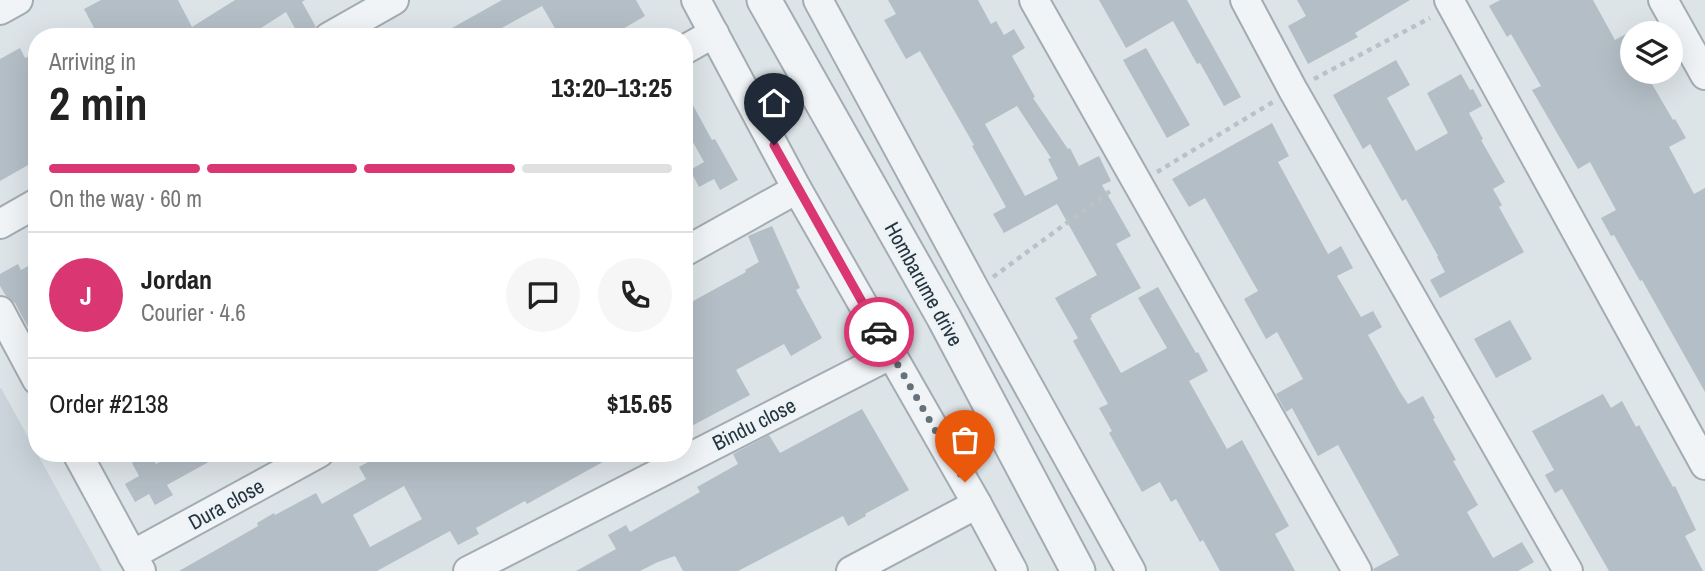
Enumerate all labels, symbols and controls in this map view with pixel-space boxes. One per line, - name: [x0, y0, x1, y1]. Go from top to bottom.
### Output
- map controls: [1620, 21, 1683, 84]
- button: layers: [1620, 21, 1683, 84]
- text: Arriving in: [49, 46, 136, 77]
- text: 13:20–13:25: [551, 70, 672, 105]
- text: 2 min: [49, 72, 148, 134]
- pin: [744, 73, 804, 145]
- icon: home: [755, 84, 793, 122]
- text: On the way · 60 m: [49, 183, 202, 214]
- street label: Hombarume drive: [878, 217, 970, 351]
- button: chat: [506, 258, 580, 332]
- button: phone: [598, 258, 672, 332]
- text: Jordan: [141, 262, 212, 297]
- text: J: [80, 278, 92, 313]
- text: Courier · 4.6: [141, 297, 246, 328]
- courier: [844, 297, 914, 367]
- icon: car: [860, 313, 898, 351]
- text: Order #2138: [49, 386, 169, 421]
- text: $15.65: [607, 386, 672, 421]
- street label: Bindu close: [707, 391, 801, 457]
- pin: [935, 410, 995, 482]
- icon: bag: [946, 421, 984, 459]
- street label: Dura close: [183, 471, 269, 537]

